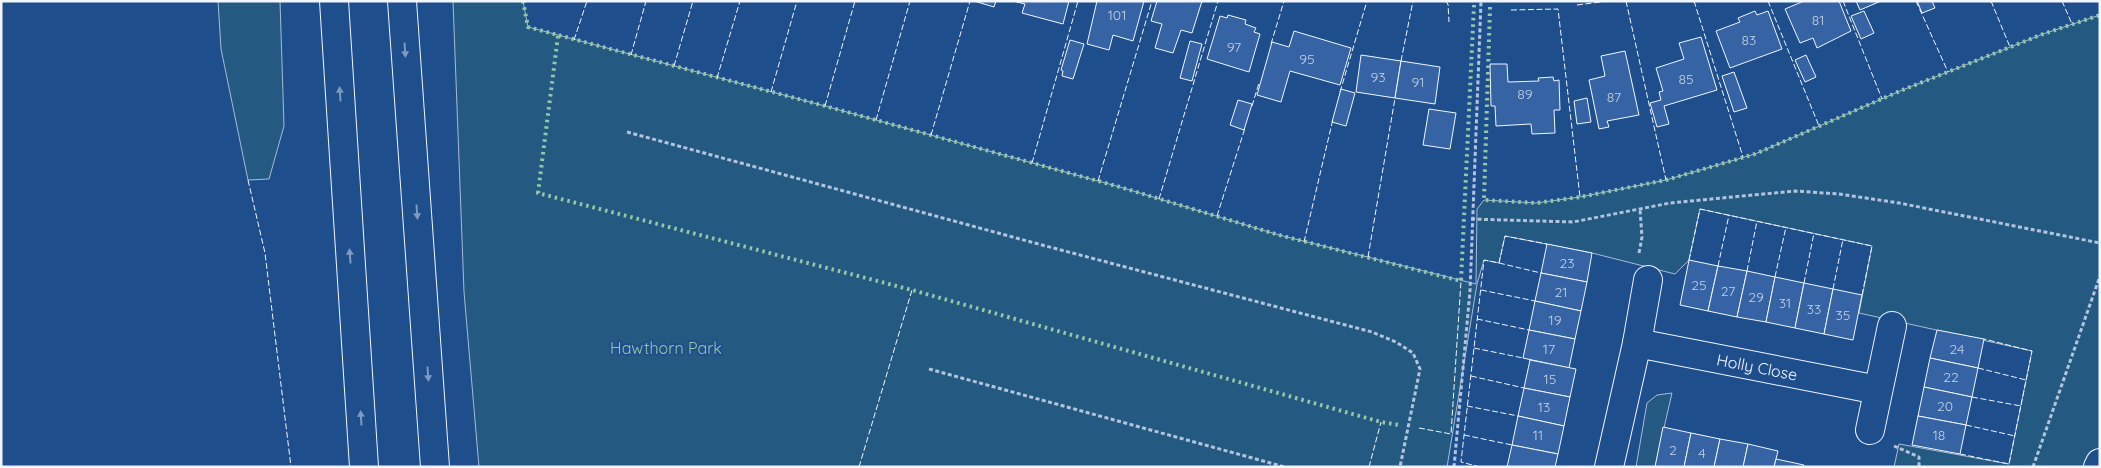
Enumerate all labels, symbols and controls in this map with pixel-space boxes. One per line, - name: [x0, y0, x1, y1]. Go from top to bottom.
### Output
- house number: 101: [1108, 6, 1126, 24]
- house number: 81: [1812, 11, 1824, 29]
- house number: 83: [1742, 31, 1756, 49]
- house number: 97: [1227, 38, 1241, 56]
- one-way arrow: [401, 42, 409, 58]
- house number: 95: [1299, 50, 1315, 68]
- house number: 93: [1370, 68, 1386, 86]
- house number: 85: [1678, 70, 1694, 88]
- house number: 91: [1411, 73, 1425, 91]
- house number: 89: [1517, 85, 1533, 103]
- one-way arrow: [336, 86, 344, 102]
- house number: 87: [1607, 88, 1621, 106]
- one-way arrow: [413, 204, 421, 220]
- one-way arrow: [346, 248, 354, 264]
- house number: 23: [1559, 254, 1575, 272]
- house number: 25: [1691, 276, 1707, 294]
- house number: 27: [1721, 282, 1735, 300]
- house number: 21: [1555, 283, 1567, 301]
- house number: 29: [1748, 288, 1764, 306]
- house number: 31: [1779, 294, 1791, 312]
- house number: 33: [1807, 300, 1821, 318]
- house number: 35: [1836, 306, 1850, 324]
- house number: 19: [1549, 311, 1562, 329]
- park label: Hawthorn Park: [610, 338, 722, 358]
- house number: 17: [1543, 340, 1555, 358]
- house number: 24: [1950, 340, 1964, 358]
- street label: Holly Close: [1715, 349, 1799, 385]
- one-way arrow: [424, 366, 432, 382]
- house number: 22: [1943, 368, 1959, 386]
- house number: 15: [1544, 370, 1556, 388]
- house number: 20: [1937, 397, 1953, 415]
- house number: 13: [1538, 398, 1550, 416]
- one-way arrow: [356, 410, 364, 426]
- house number: 11: [1533, 426, 1543, 444]
- house number: 18: [1933, 426, 1945, 444]
- house number: 2: [1669, 441, 1677, 459]
- house number: 4: [1698, 444, 1706, 462]

